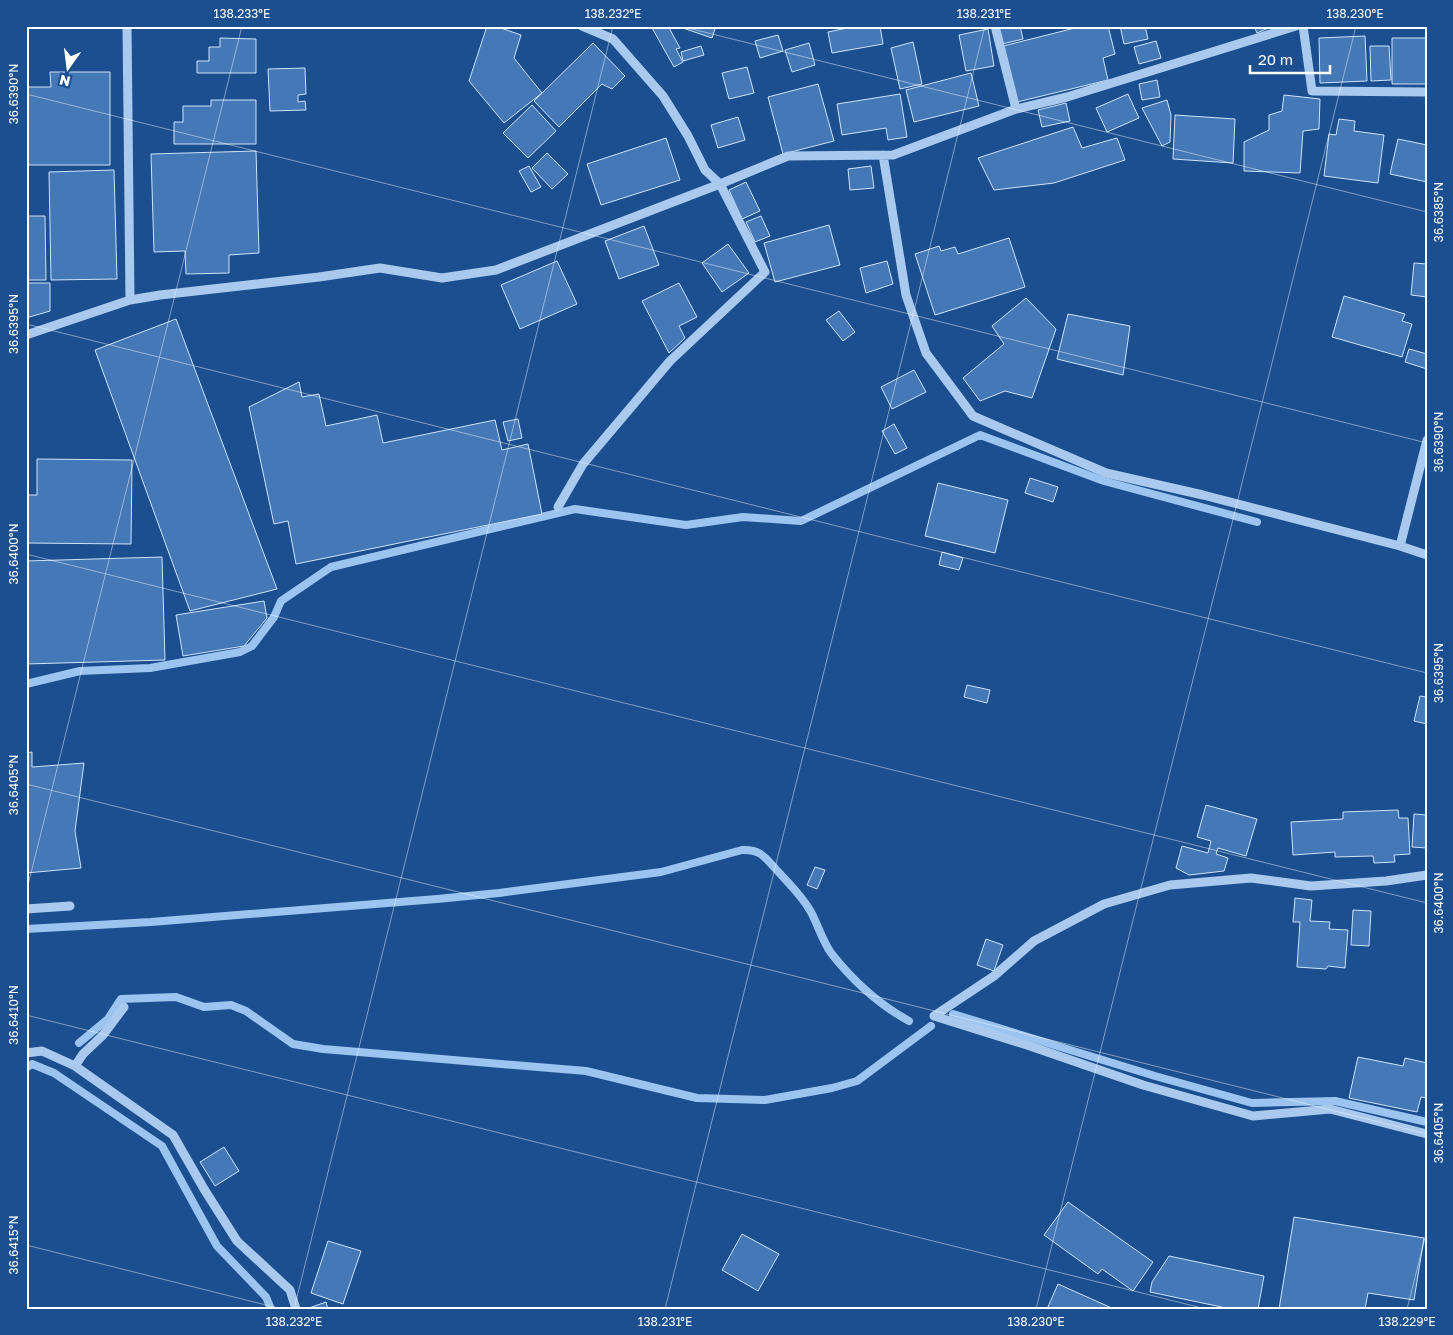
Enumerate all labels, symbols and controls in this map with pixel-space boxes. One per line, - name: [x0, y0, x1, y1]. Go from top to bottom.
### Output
- text: 138.233°E: [214, 6, 270, 21]
- text: 138.232°E: [585, 6, 641, 21]
- text: 138.231°E: [957, 6, 1011, 21]
- text: 138.230°E: [1326, 6, 1384, 21]
- north arrow: [42, 42, 92, 92]
- scale bar: [1250, 42, 1330, 74]
- text: 20 m: [1258, 50, 1293, 68]
- text: 36.6390°N: [6, 64, 21, 124]
- text: N: [58, 72, 72, 91]
- text: 36.6385°N: [1431, 182, 1446, 242]
- text: 36.6395°N: [6, 294, 21, 354]
- text: 36.6390°N: [1431, 412, 1446, 472]
- text: 36.6400°N: [6, 523, 21, 585]
- text: 36.6395°N: [1431, 643, 1446, 703]
- text: 36.6405°N: [6, 755, 21, 815]
- text: 36.6400°N: [1431, 872, 1446, 934]
- text: 36.6410°N: [6, 985, 21, 1045]
- text: 36.6405°N: [1431, 1103, 1446, 1163]
- text: 36.6415°N: [6, 1215, 21, 1275]
- text: 138.232°E: [266, 1314, 322, 1329]
- text: 138.231°E: [638, 1314, 692, 1329]
- text: 138.230°E: [1007, 1314, 1065, 1329]
- text: 138.229°E: [1379, 1314, 1435, 1329]

